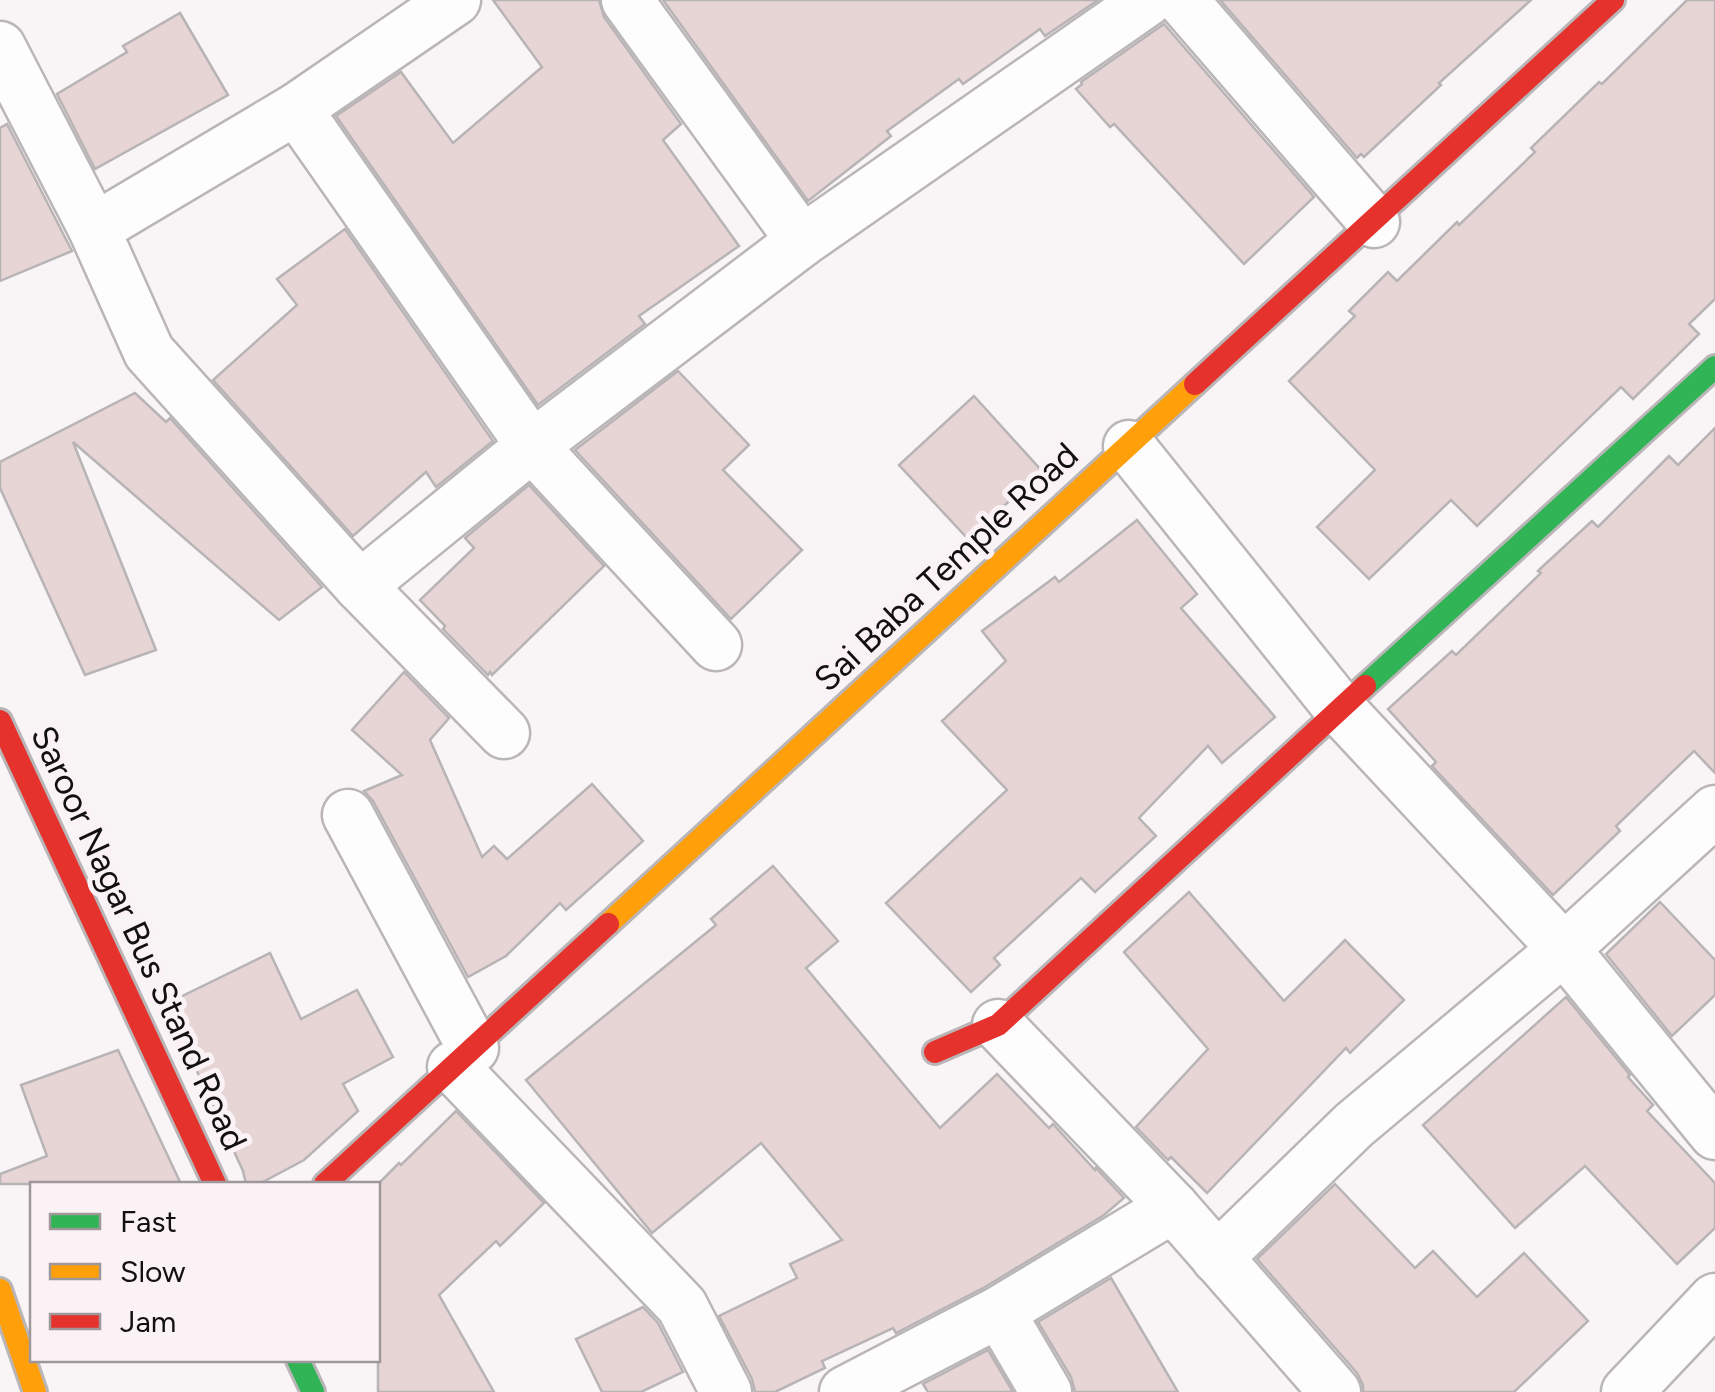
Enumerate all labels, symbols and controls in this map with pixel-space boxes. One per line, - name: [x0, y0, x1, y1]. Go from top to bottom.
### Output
- street label: Sai Baba Temple Road: [805, 434, 1087, 700]
- street label: Saroor Nagar Bus Stand Road: [22, 719, 256, 1157]
- legend: [30, 1182, 380, 1362]
- text: Fast: [120, 1203, 177, 1240]
- text: Slow: [120, 1253, 186, 1290]
- text: Jam: [120, 1303, 176, 1340]

